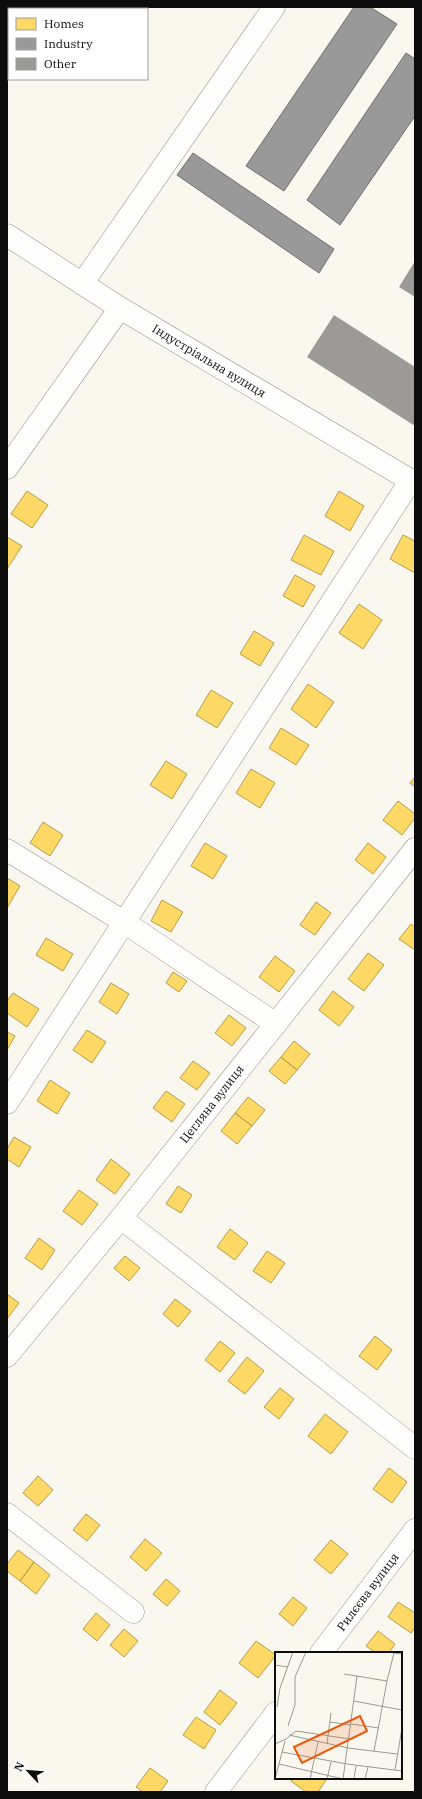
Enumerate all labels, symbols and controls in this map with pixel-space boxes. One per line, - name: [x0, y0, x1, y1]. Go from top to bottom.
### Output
- legend: [8, 8, 148, 80]
- text: Homes: [44, 16, 84, 31]
- text: Industry: [44, 36, 93, 51]
- text: Other: [44, 56, 77, 71]
- street label: Індустріальна вулиця: [150, 321, 269, 400]
- street label: Цегляна вулиця: [176, 1061, 247, 1146]
- street label: Рилєєва вулиця: [333, 1550, 402, 1634]
- inset map: [275, 1652, 402, 1779]
- north arrow: [8, 1751, 48, 1791]
- text: N: [11, 1759, 27, 1774]

